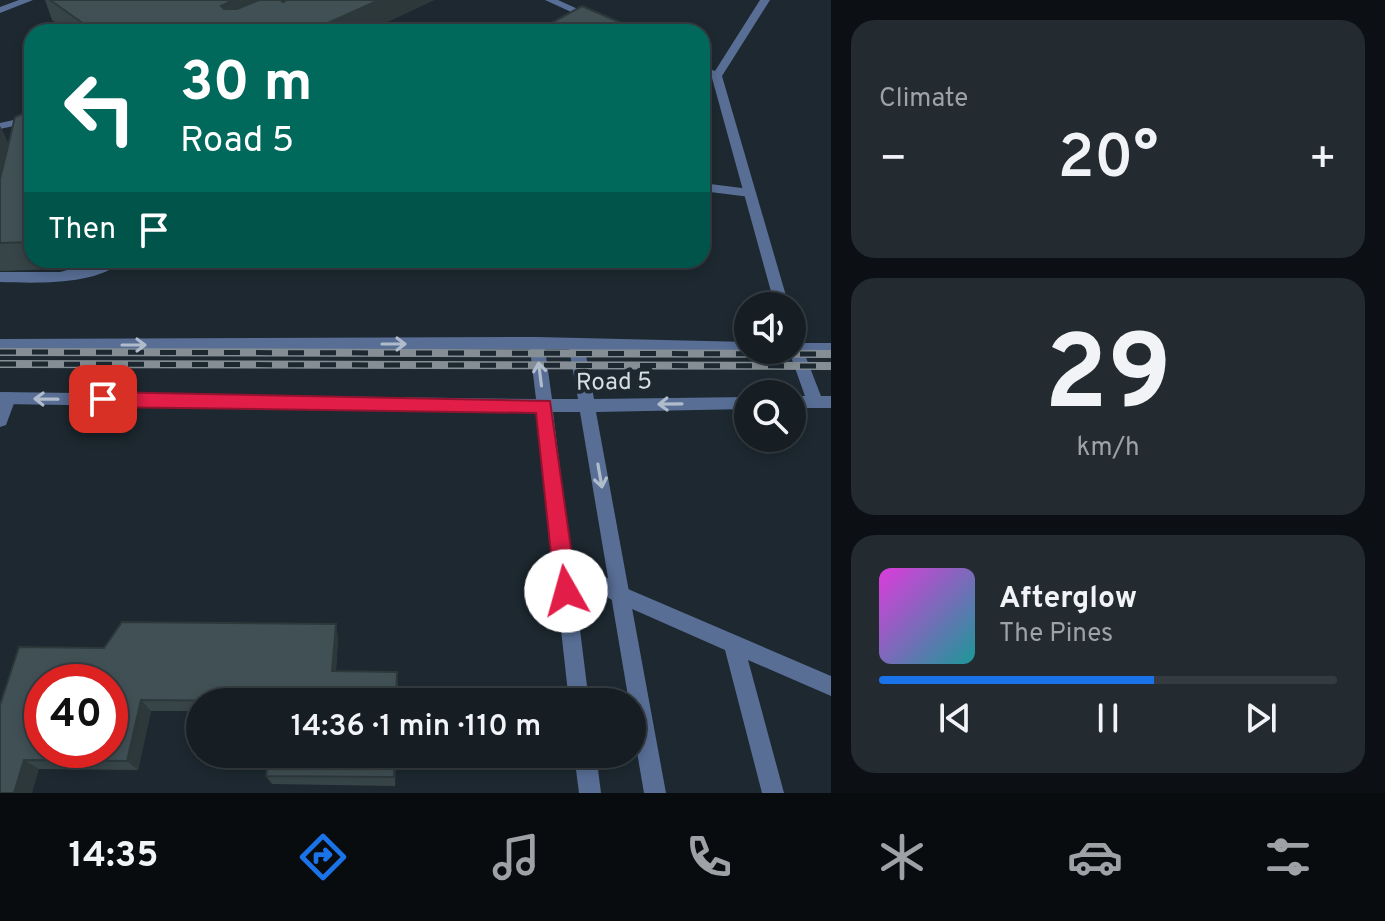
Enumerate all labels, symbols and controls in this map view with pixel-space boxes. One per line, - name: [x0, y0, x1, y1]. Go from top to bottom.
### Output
- text: 30 m: [180, 50, 313, 120]
- icon: left: [48, 56, 152, 160]
- text: Climate: [879, 83, 968, 116]
- text: Road 5: [180, 119, 294, 165]
- text: 20°: [1058, 123, 1158, 199]
- text: −: [879, 133, 907, 189]
- text: +: [1309, 133, 1337, 189]
- icon: arrive: [132, 208, 176, 252]
- text: Then: [48, 212, 116, 249]
- map controls: [734, 292, 806, 452]
- button: sound: [734, 292, 806, 364]
- text: 29: [1044, 314, 1172, 446]
- one-way arrow: [380, 336, 407, 352]
- one-way arrow: [120, 337, 147, 353]
- one-way arrow: [533, 361, 548, 388]
- pin: [69, 365, 137, 433]
- street label: Road 5: [576, 367, 652, 399]
- icon: arrive: [81, 377, 125, 421]
- button: search: [734, 380, 806, 452]
- one-way arrow: [33, 391, 60, 406]
- one-way arrow: [657, 396, 684, 412]
- text: km/h: [1076, 432, 1140, 465]
- one-way arrow: [593, 463, 608, 489]
- position arrow: [524, 549, 608, 633]
- text: Afterglow: [999, 581, 1137, 618]
- text: The Pines: [999, 618, 1113, 651]
- speed limit sign: 40: [24, 664, 128, 768]
- icon: previous: [933, 696, 977, 740]
- icon: pause: [1086, 696, 1130, 740]
- icon: next: [1239, 696, 1283, 740]
- text: 14:36 · 1 min · 110 m: [291, 709, 541, 746]
- icon: directions: [295, 829, 351, 885]
- icon: music: [488, 829, 544, 885]
- icon: phone: [681, 829, 737, 885]
- icon: climate: [874, 829, 930, 885]
- icon: car: [1067, 829, 1123, 885]
- icon: filters: [1260, 829, 1316, 885]
- text: 14:35: [69, 834, 158, 880]

